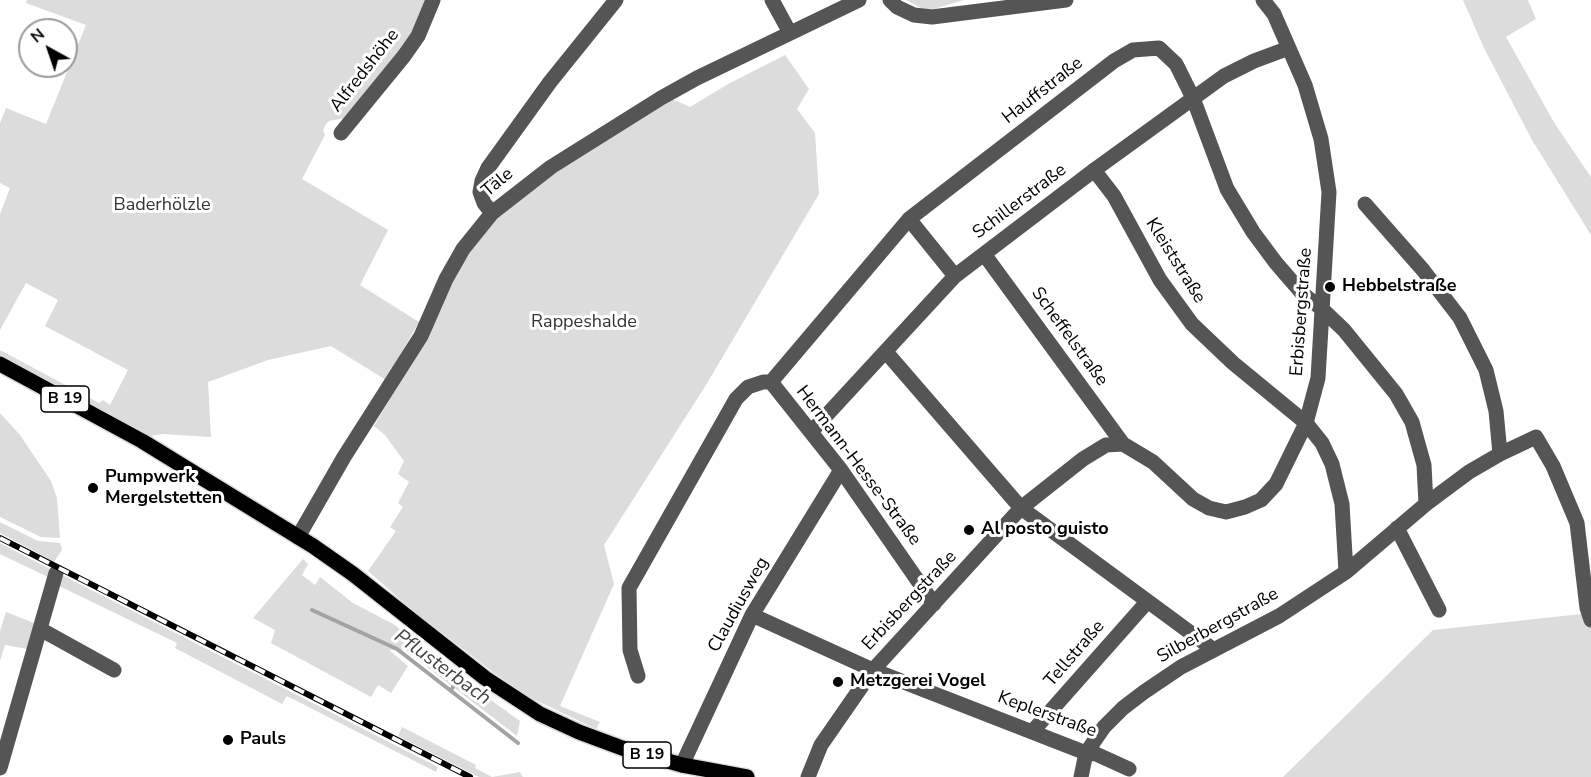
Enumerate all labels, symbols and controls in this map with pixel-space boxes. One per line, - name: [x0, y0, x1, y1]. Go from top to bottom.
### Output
- north arrow: [18, 18, 78, 78]
- text: N: [26, 23, 49, 48]
- street label: Alfredshöhe: [326, 25, 404, 117]
- street label: Hauffstraße: [998, 53, 1088, 129]
- street label: Schillerstraße: [969, 160, 1071, 244]
- street label: Täle: [478, 164, 518, 202]
- park label: Baderhölzle: [114, 195, 210, 217]
- street label: Kleiststraße: [1140, 214, 1210, 308]
- street label: Erbisbergstraße: [1287, 247, 1317, 377]
- place label: Hebbelstraße: [1342, 276, 1457, 298]
- marker: Hebbelstraße: [1323, 280, 1337, 294]
- street label: Scheffelstraße: [1026, 283, 1112, 391]
- park label: Rappeshalde: [531, 312, 637, 334]
- street label: Hermann-Hesse-Straße: [791, 382, 925, 550]
- road number: B 19: [41, 386, 89, 412]
- place label: Pumpwerk Mergelstetten: [105, 467, 222, 510]
- marker: Pumpwerk Mergelstetten: [86, 481, 100, 495]
- place label: Al posto guisto: [981, 519, 1109, 541]
- marker: Al posto guisto: [962, 523, 976, 537]
- street label: Erbisbergstraße: [858, 547, 962, 655]
- street label: Claudiusweg: [704, 554, 774, 656]
- street label: Silberbergstraße: [1154, 584, 1282, 668]
- street label: Tellstraße: [1040, 616, 1110, 692]
- water label: Pflusterbach: [389, 625, 495, 711]
- place label: Metzgerei Vogel: [850, 671, 986, 693]
- marker: Metzgerei Vogel: [831, 675, 845, 689]
- street label: Keplerstraße: [995, 687, 1099, 743]
- place label: Pauls: [240, 729, 286, 751]
- marker: Pauls: [221, 733, 235, 747]
- road number: B 19: [623, 742, 671, 768]

